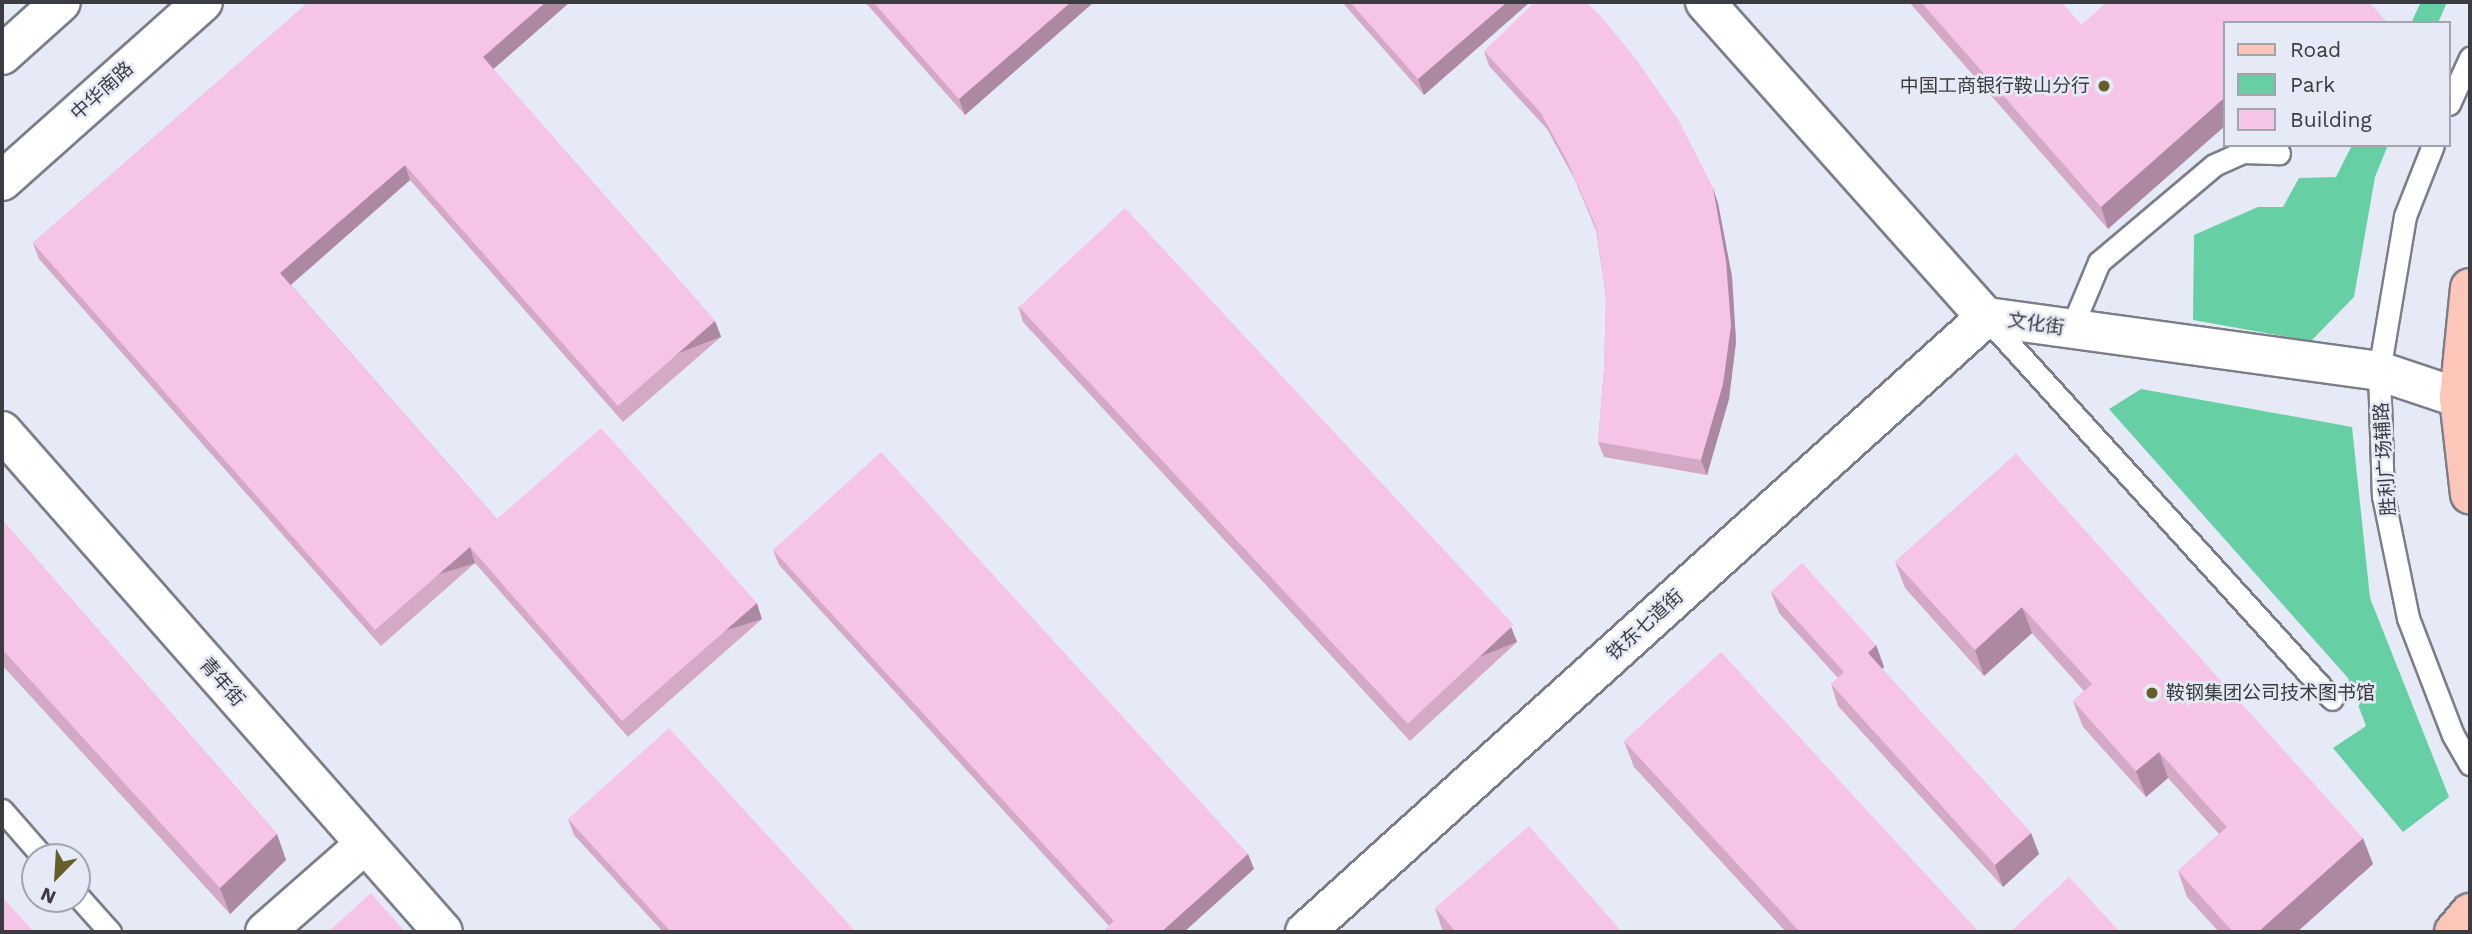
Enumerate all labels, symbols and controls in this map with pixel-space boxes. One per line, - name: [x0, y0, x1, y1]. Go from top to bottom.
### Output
- legend: [2224, 21, 2451, 147]
- text: Road: [2290, 37, 2341, 62]
- street label: 中华南路: [66, 57, 138, 125]
- text: Park: [2290, 72, 2335, 97]
- place label: 中国工商银行鞍山分行: [1900, 75, 2090, 97]
- marker: 中国工商银行鞍山分行: [2096, 78, 2112, 94]
- text: Building: [2290, 107, 2372, 132]
- street label: 文化街: [2006, 309, 2066, 339]
- street label: 胜利广场辅路: [2370, 401, 2400, 517]
- street label: 铁东七道街: [1602, 585, 1688, 665]
- street label: 青年街: [195, 653, 249, 711]
- place label: 鞍钢集团公司技术图书馆: [2166, 682, 2375, 704]
- marker: 鞍钢集团公司技术图书馆: [2144, 685, 2160, 701]
- north arrow: [21, 843, 91, 913]
- text: N: [37, 882, 59, 909]

